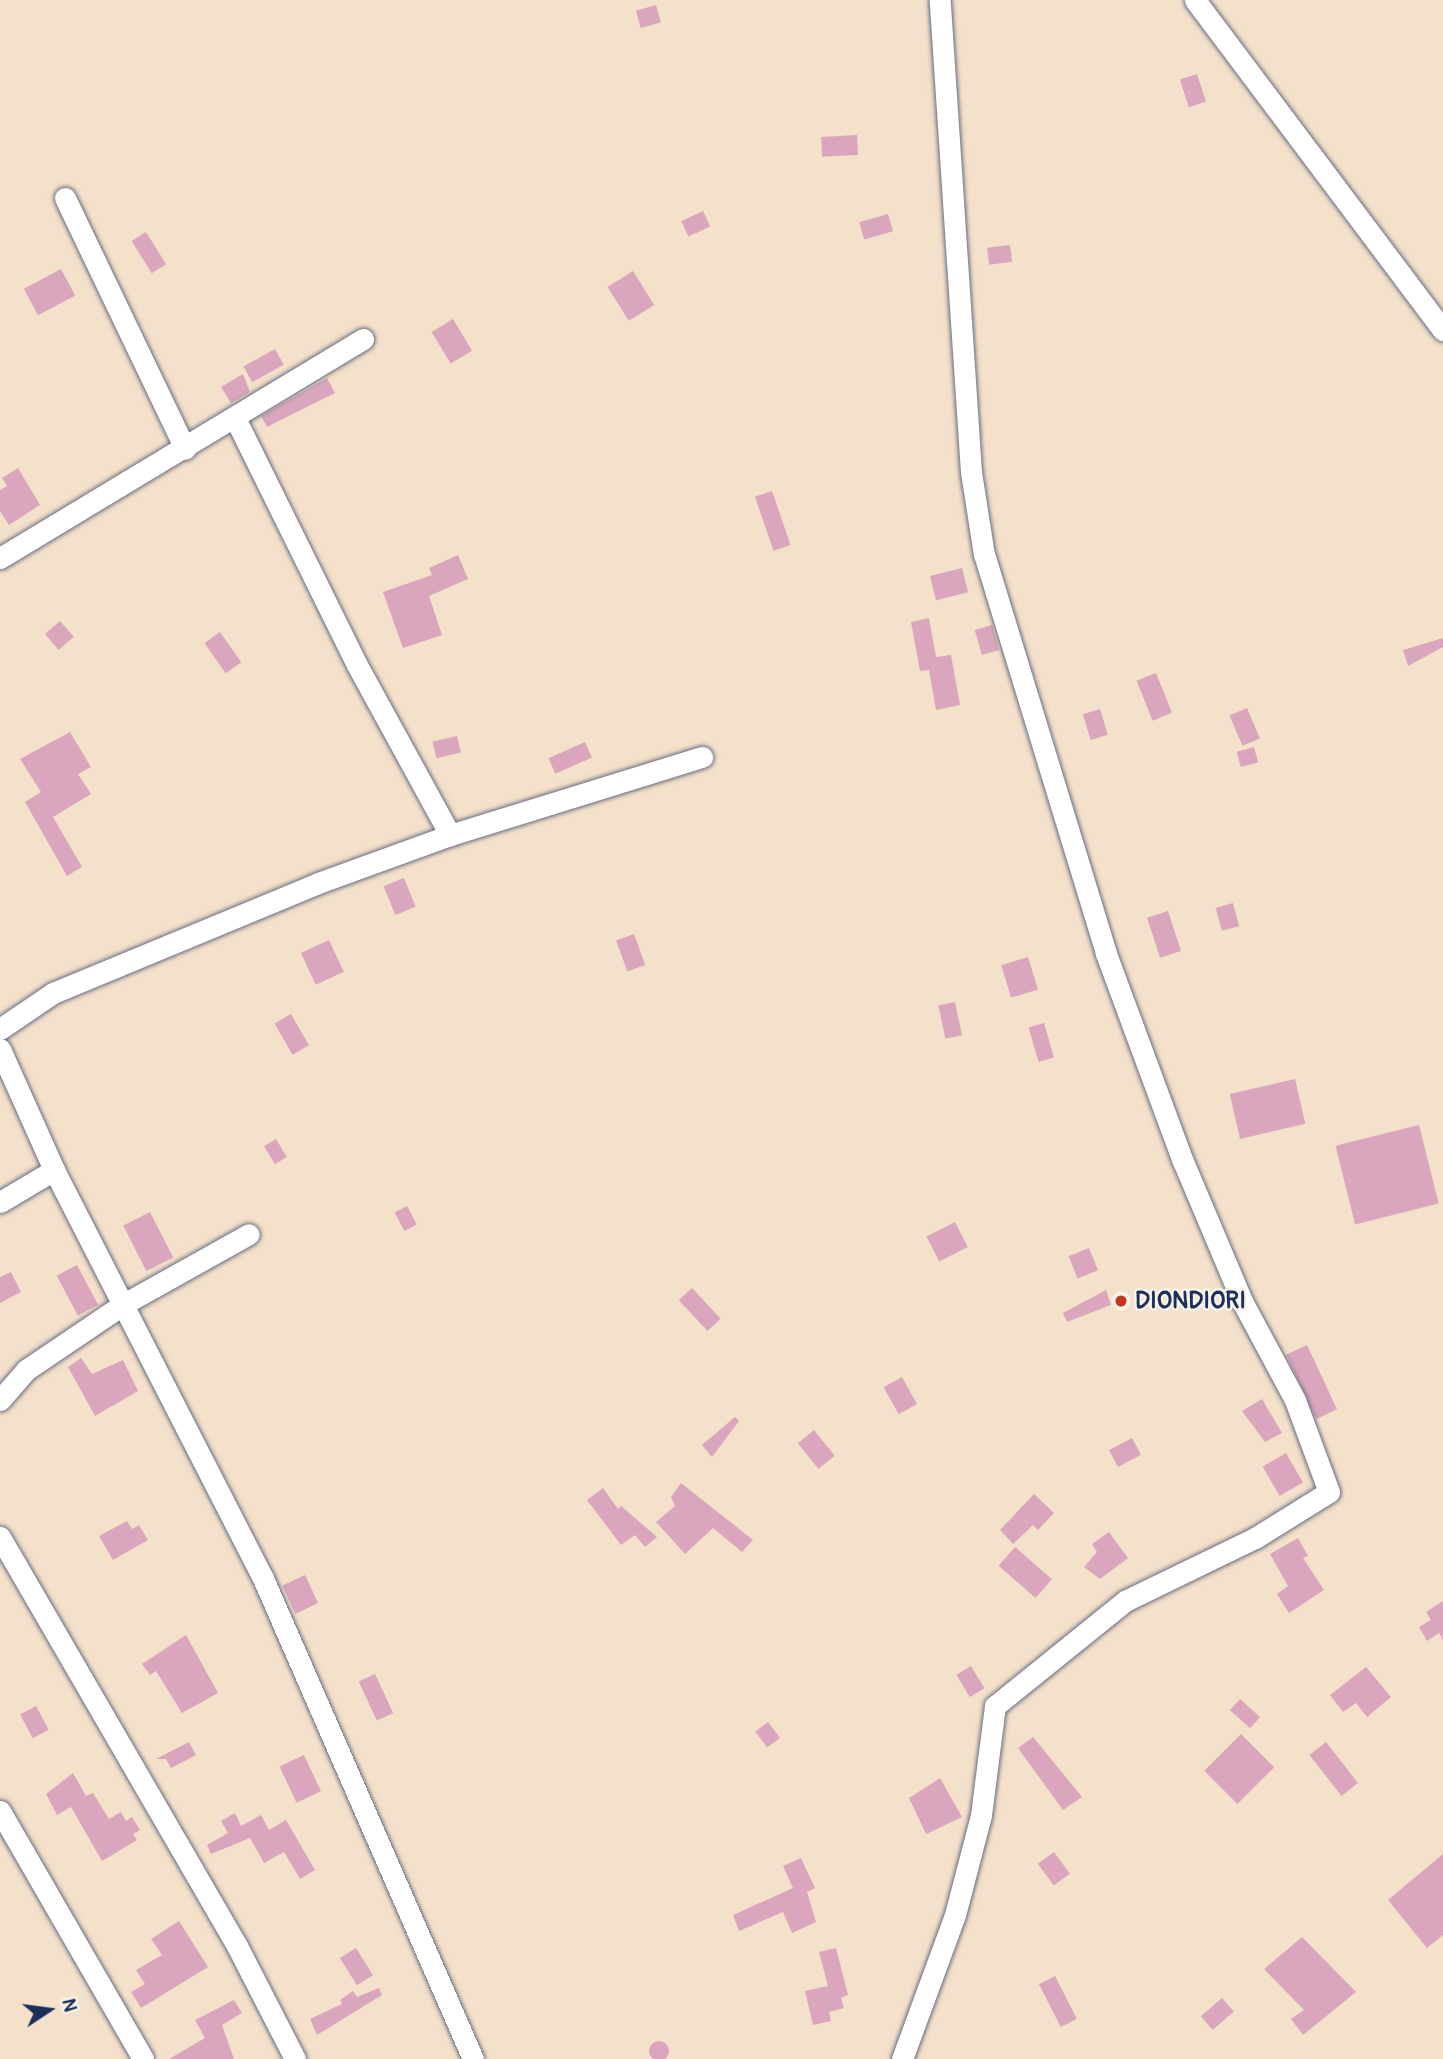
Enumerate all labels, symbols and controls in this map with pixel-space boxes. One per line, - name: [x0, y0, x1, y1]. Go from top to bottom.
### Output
- place label: DIONDIORI: [1135, 1287, 1246, 1315]
- marker: DIONDIORI: [1113, 1293, 1129, 1309]
- north arrow: [14, 1975, 84, 2045]
- text: N: [56, 1996, 83, 2014]

